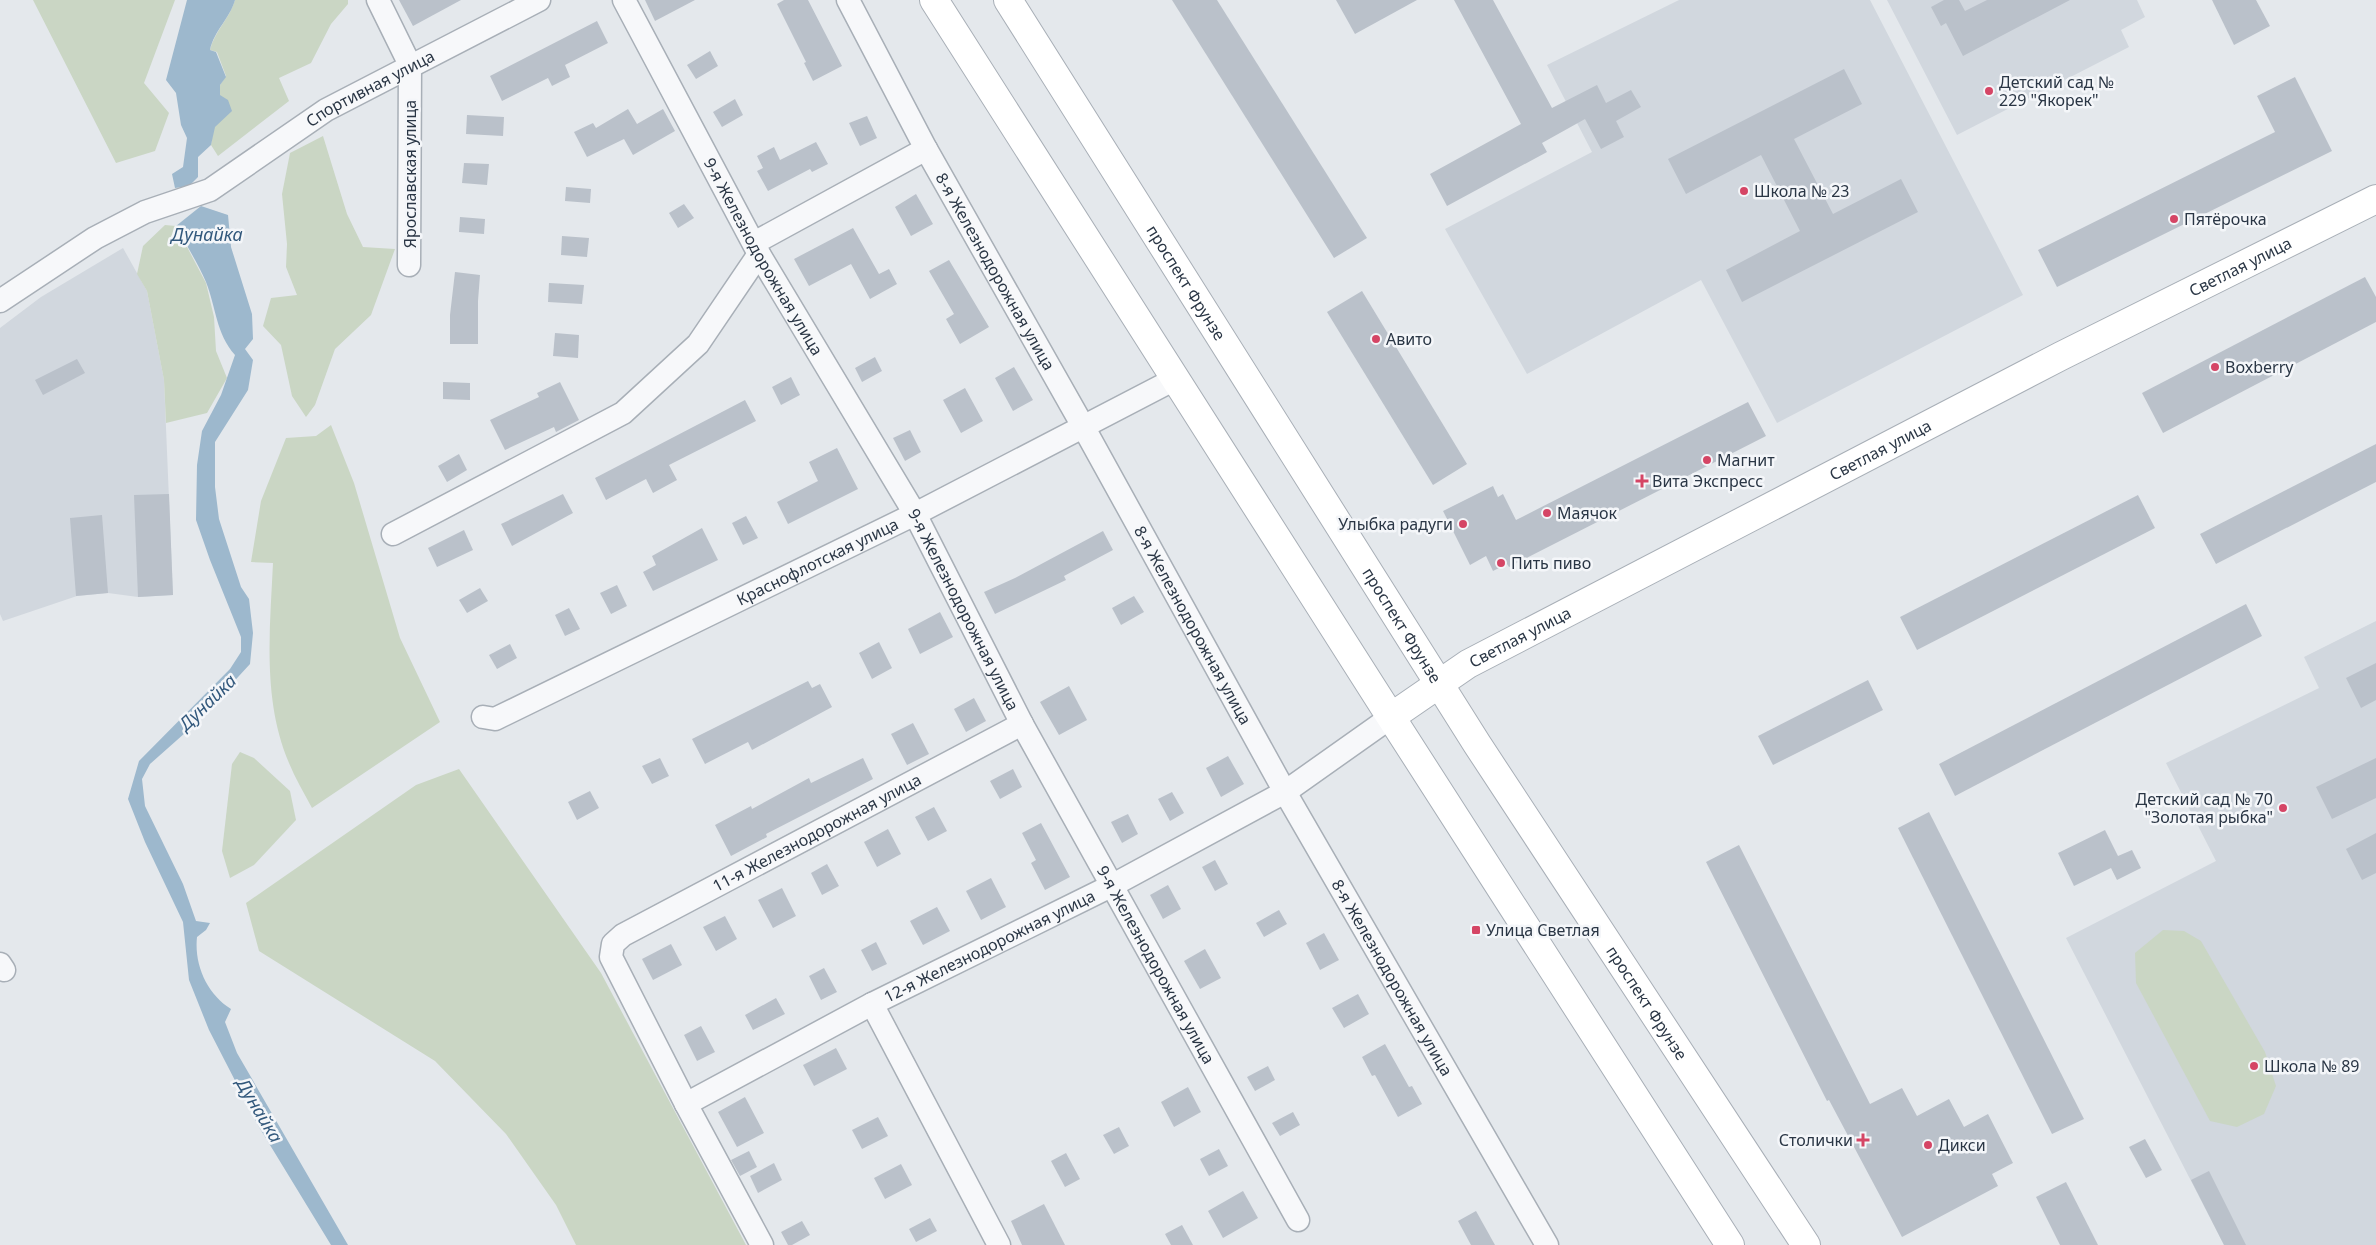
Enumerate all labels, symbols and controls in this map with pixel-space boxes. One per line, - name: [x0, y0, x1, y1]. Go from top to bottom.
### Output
- street label: Спортивная улица: [301, 45, 438, 132]
- place label: Детский сад № 229 "Якорек": [1999, 71, 2114, 111]
- marker: Детский сад № 229 "Якорек": [1983, 85, 1995, 97]
- street label: Ярославская улица: [399, 100, 421, 248]
- street label: 9-я Железнодорожная улица: [699, 154, 828, 359]
- street label: 8-я Железнодорожная улица: [931, 169, 1060, 374]
- place label: Школа № 23: [1754, 180, 1849, 202]
- marker: Школа № 23: [1738, 185, 1750, 197]
- place label: Пятёрочка: [2184, 208, 2267, 230]
- marker: Пятёрочка: [2168, 213, 2180, 225]
- street label: проспект Фрунзе: [1141, 221, 1231, 345]
- water label: Дунайка: [169, 222, 243, 246]
- street label: Светлая улица: [2185, 232, 2295, 301]
- place label: Авито: [1386, 328, 1432, 350]
- marker: Авито: [1370, 333, 1382, 345]
- place label: Boxberry: [2225, 356, 2294, 378]
- marker: Boxberry: [2209, 361, 2221, 373]
- street label: Светлая улица: [1825, 414, 1935, 485]
- place label: Магнит: [1717, 449, 1775, 471]
- marker: Магнит: [1701, 454, 1713, 466]
- place label: Вита Экспресс: [1652, 470, 1763, 492]
- marker: Вита Экспресс: [1636, 475, 1648, 487]
- place label: Маячок: [1557, 502, 1618, 524]
- street label: 9-я Железнодорожная улица: [903, 504, 1024, 714]
- marker: Маячок: [1541, 507, 1553, 519]
- street label: Краснофлотская улица: [733, 513, 902, 610]
- place label: Улыбка радуги: [1338, 513, 1453, 535]
- marker: Улыбка радуги: [1457, 518, 1469, 530]
- street label: 8-я Железнодорожная улица: [1129, 522, 1257, 728]
- place label: Пить пиво: [1511, 552, 1591, 574]
- marker: Пить пиво: [1495, 557, 1507, 569]
- street label: проспект Фрунзе: [1357, 563, 1447, 687]
- street label: Светлая улица: [1465, 601, 1575, 673]
- water label: Дунайка: [172, 669, 241, 737]
- street label: 11-я Железнодорожная улица: [709, 768, 925, 897]
- place label: Детский сад № 70 "Золотая рыбка": [2136, 788, 2273, 828]
- marker: Детский сад № 70 "Золотая рыбка": [2277, 802, 2289, 814]
- street label: 9-я Железнодорожная улица: [1092, 862, 1220, 1068]
- street label: 8-я Железнодорожная улица: [1327, 875, 1458, 1080]
- street label: 12-я Железнодорожная улица: [880, 885, 1099, 1008]
- place label: Улица Светлая: [1486, 919, 1600, 941]
- marker: Улица Светлая: [1470, 924, 1482, 936]
- street label: проспект Фрунзе: [1601, 941, 1693, 1064]
- place label: Школа № 89: [2264, 1055, 2359, 1077]
- marker: Школа № 89: [2248, 1060, 2260, 1072]
- water label: Дунайка: [230, 1072, 289, 1147]
- place label: Столички: [1779, 1129, 1853, 1151]
- marker: Столички: [1857, 1134, 1869, 1146]
- place label: Дикси: [1938, 1134, 1986, 1156]
- marker: Дикси: [1922, 1139, 1934, 1151]

